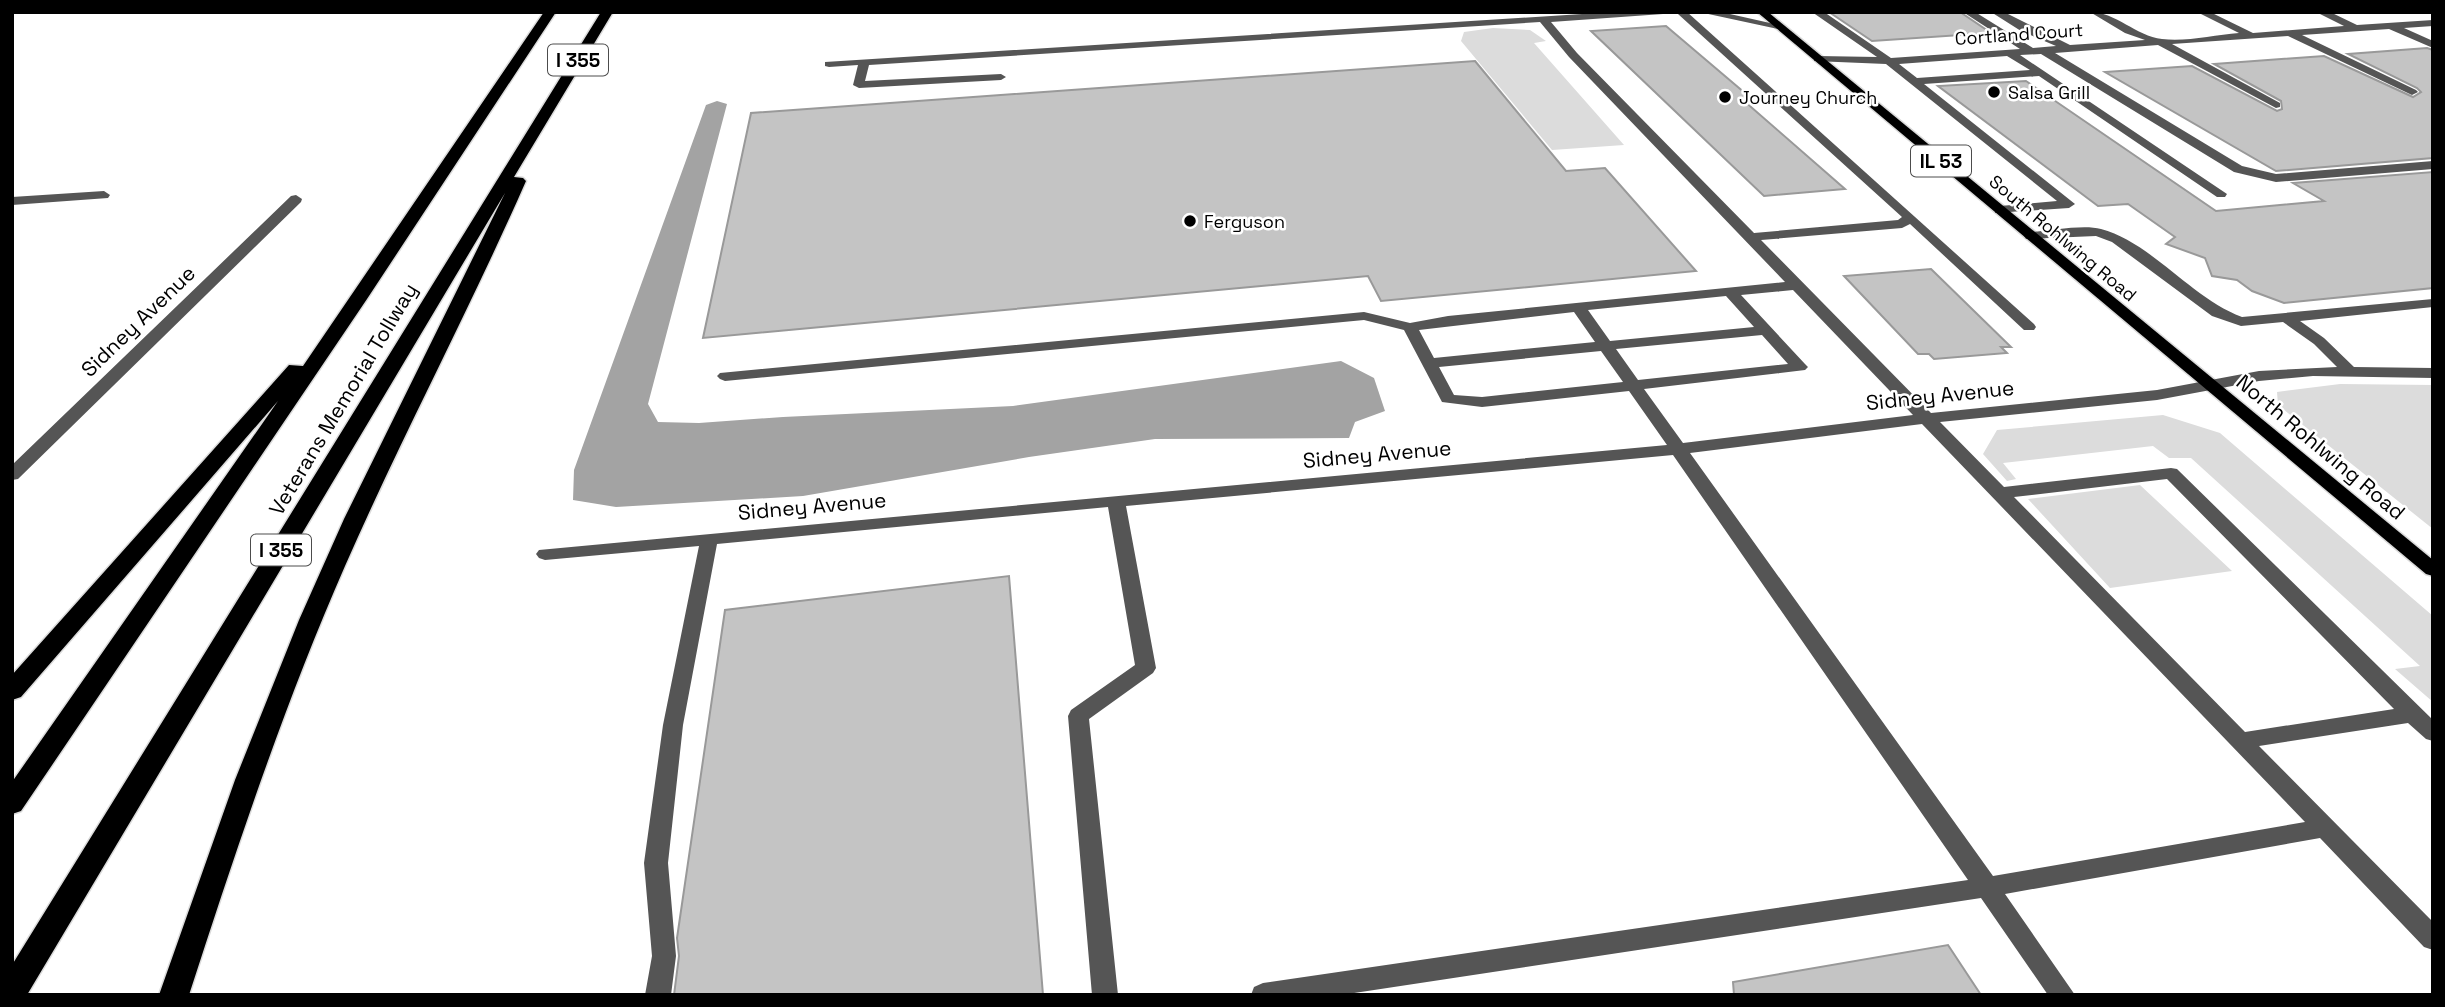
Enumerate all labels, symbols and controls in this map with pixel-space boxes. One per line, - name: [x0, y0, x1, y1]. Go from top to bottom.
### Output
- street label: Cortland Court: [1954, 18, 2084, 50]
- road number: I 355: [548, 44, 608, 76]
- place label: Salsa Grill: [2008, 81, 2090, 104]
- marker: Salsa Grill: [1986, 84, 2002, 100]
- place label: Journey Church: [1739, 86, 1877, 109]
- marker: Journey Church: [1717, 89, 1733, 105]
- road number: IL 53: [1911, 146, 1971, 176]
- street label: South Rohlwing Road: [1985, 170, 2141, 306]
- place label: Ferguson: [1204, 210, 1285, 233]
- marker: Ferguson: [1182, 213, 1198, 229]
- street label: Sidney Avenue: [75, 260, 201, 382]
- street label: Veterans Memorial Tollway: [263, 278, 423, 520]
- street label: North Rohlwing Road: [2231, 368, 2411, 526]
- street label: Sidney Avenue: [1865, 374, 2015, 416]
- street label: Sidney Avenue: [1302, 434, 1452, 474]
- street label: Sidney Avenue: [737, 486, 887, 526]
- road number: I 355: [251, 534, 311, 566]

